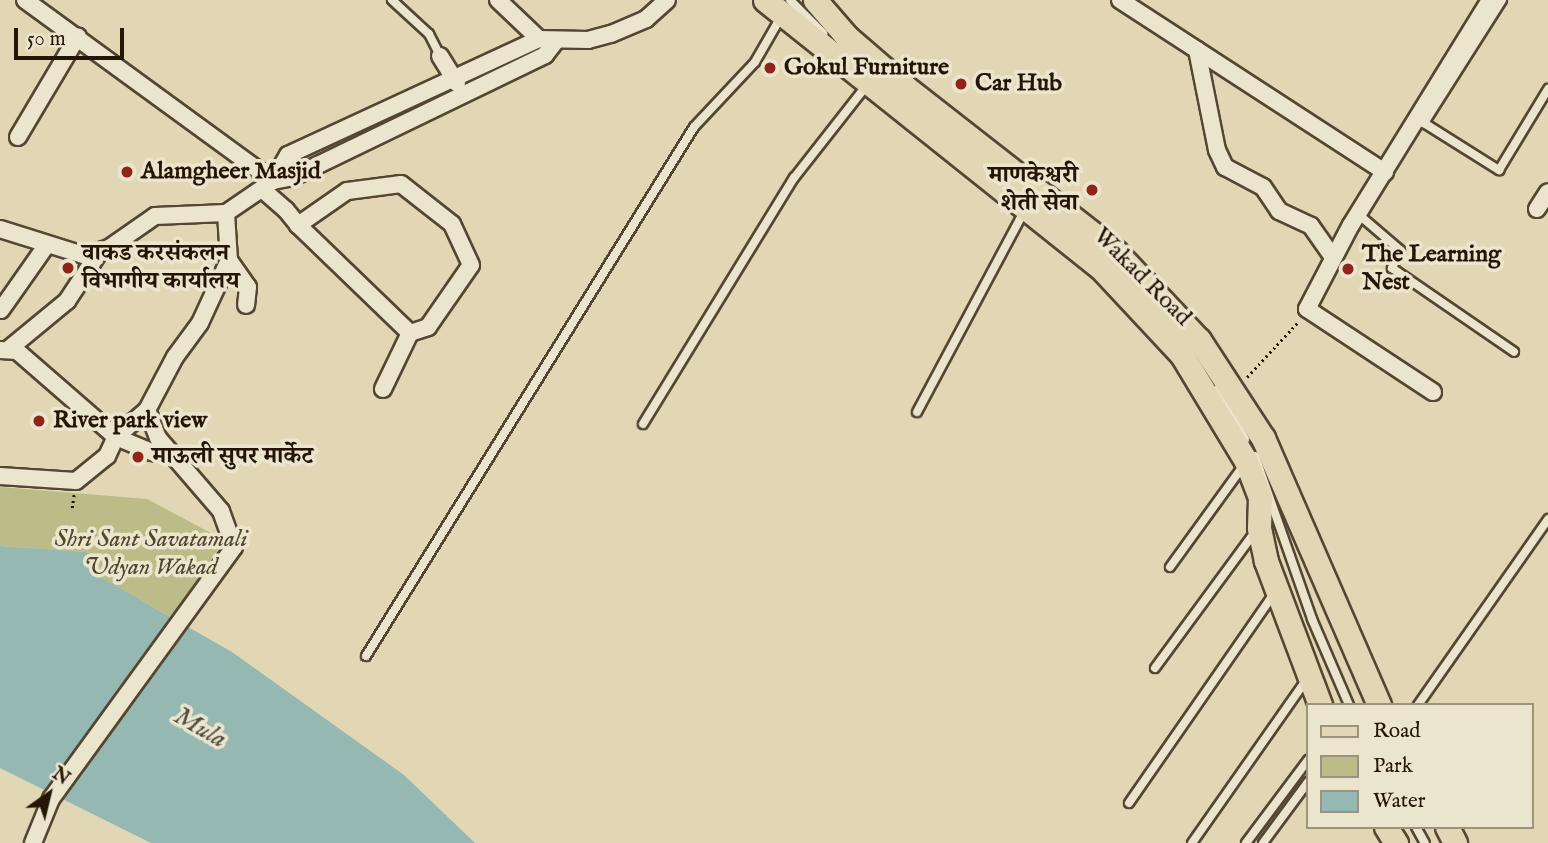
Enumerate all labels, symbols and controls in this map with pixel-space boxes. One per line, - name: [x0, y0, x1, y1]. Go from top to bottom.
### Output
- scale bar: [18, 14, 128, 58]
- text: 50 m: [27, 26, 66, 53]
- place label: Gokul Furniture: [784, 54, 949, 82]
- marker: Gokul Furniture: [762, 60, 778, 76]
- place label: Car Hub: [975, 70, 1062, 98]
- marker: Car Hub: [953, 76, 969, 92]
- place label: Alamgheer Masjid: [141, 158, 321, 186]
- place label: माणकेश्वरी शेती सेवा: [988, 162, 1078, 218]
- marker: Alamgheer Masjid: [119, 164, 135, 180]
- marker: माणकेश्वरी शेती सेवा: [1084, 182, 1100, 198]
- street label: Wakad Road: [1087, 222, 1197, 332]
- place label: वाकड करसंकलन विभागीय कार्यालय: [82, 240, 239, 296]
- place label: The Learning Nest: [1362, 241, 1501, 297]
- marker: वाकड करसंकलन विभागीय कार्यालय: [60, 260, 76, 276]
- marker: The Learning Nest: [1340, 261, 1356, 277]
- place label: River park view: [53, 407, 207, 435]
- marker: River park view: [31, 413, 47, 429]
- place label: माऊली सुपर मार्केट: [152, 443, 313, 471]
- marker: माऊली सुपर मार्केट: [130, 449, 146, 465]
- park label: Shri Sant Savatamali Udyan Wakad: [55, 526, 247, 582]
- water label: Mula: [168, 701, 232, 755]
- legend: [1306, 703, 1534, 829]
- text: Road: [1373, 718, 1420, 745]
- text: Park: [1373, 753, 1413, 780]
- north arrow: [14, 759, 84, 829]
- text: N: [47, 762, 74, 791]
- text: Water: [1373, 788, 1425, 815]

